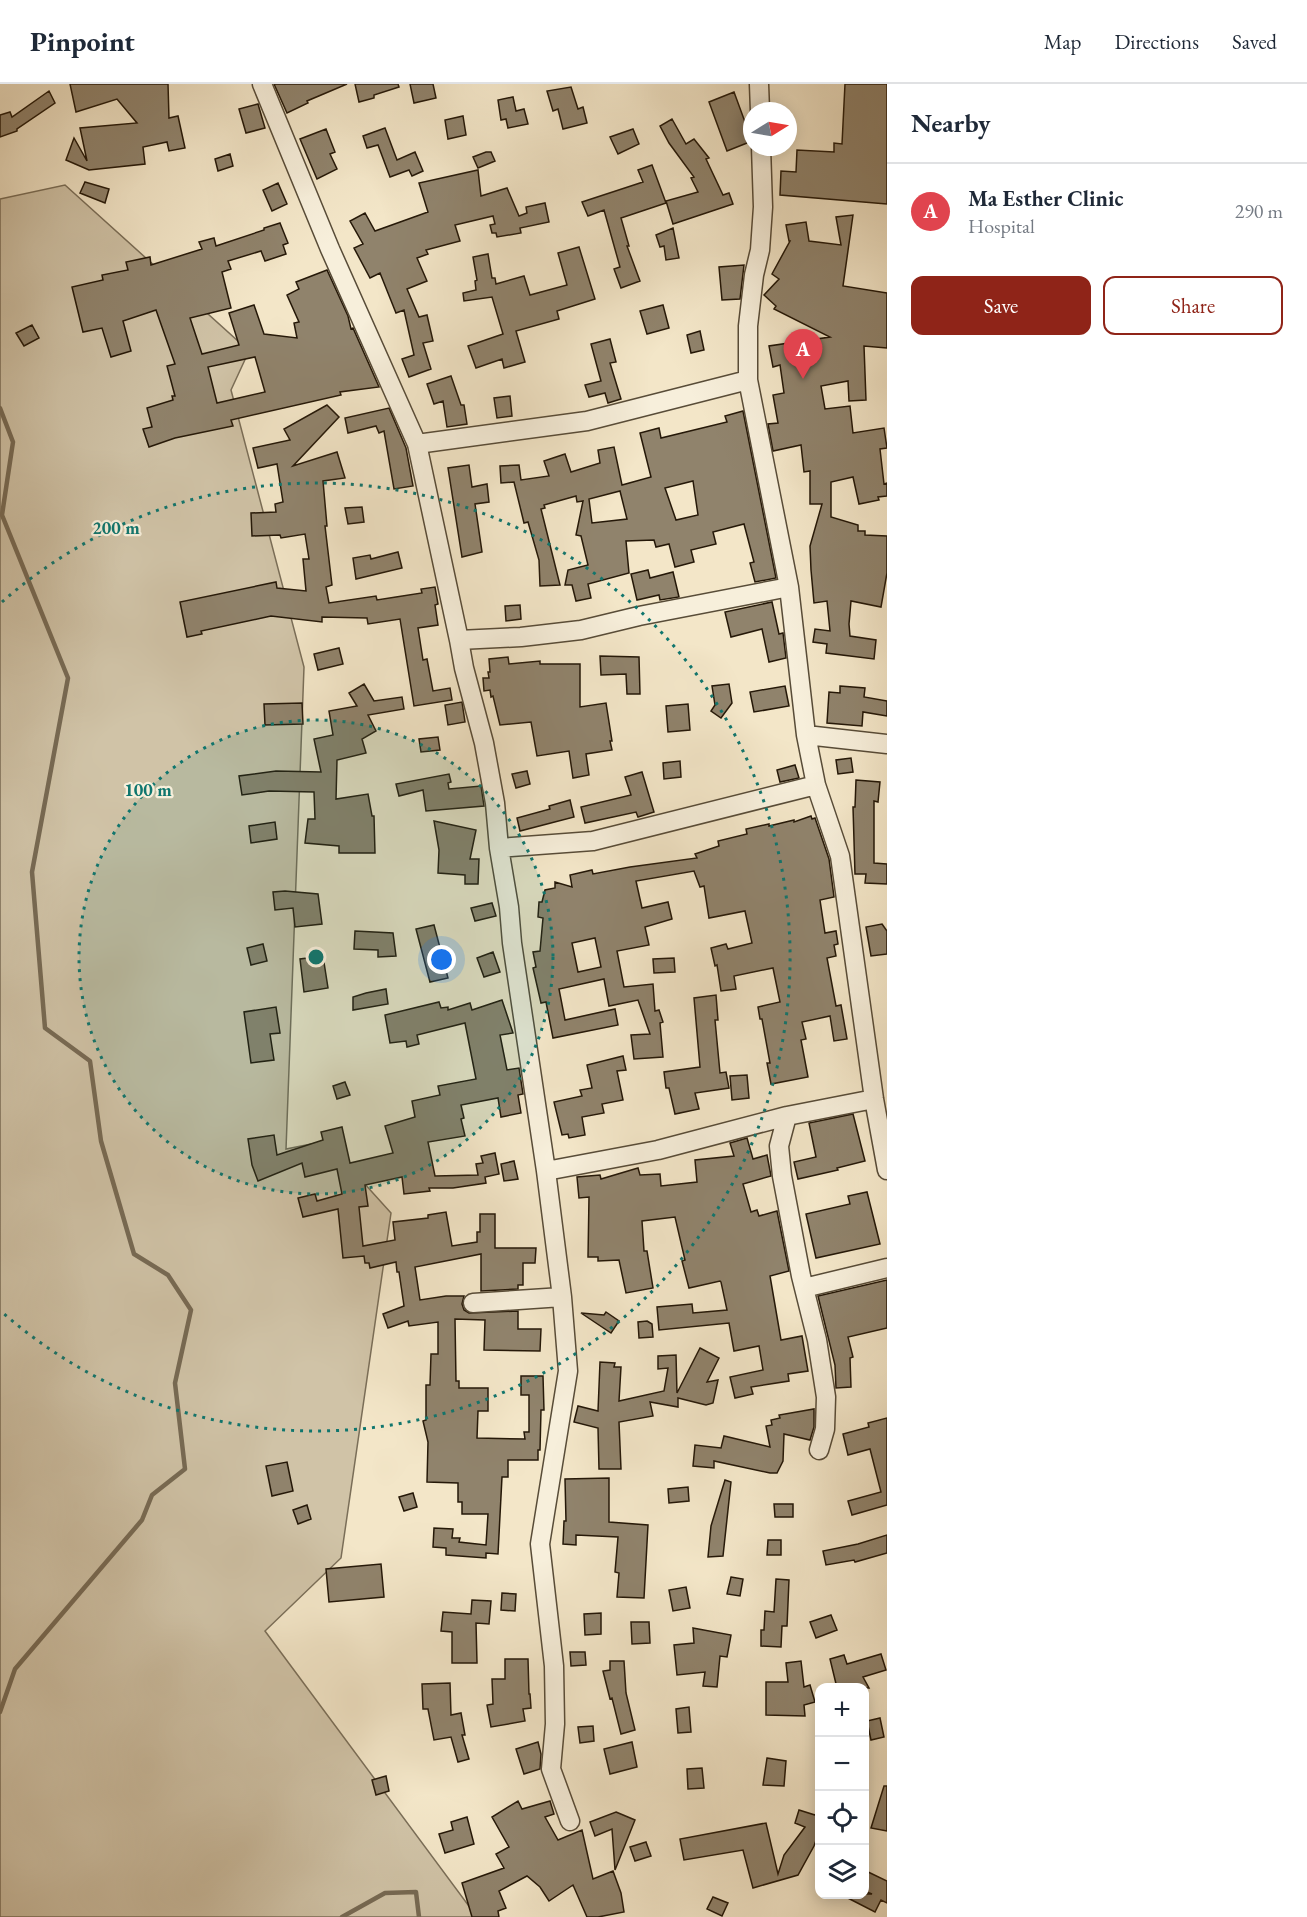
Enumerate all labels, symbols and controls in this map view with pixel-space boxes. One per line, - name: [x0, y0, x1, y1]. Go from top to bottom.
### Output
- text: Pinpoint: [30, 23, 135, 59]
- text: Map: [1044, 28, 1081, 55]
- text: Directions: [1114, 28, 1199, 55]
- text: Saved: [1232, 28, 1277, 55]
- north arrow: [743, 102, 797, 156]
- text: Nearby: [911, 106, 991, 140]
- text: Ma Esther Clinic: [968, 184, 1124, 213]
- text: A: [923, 198, 938, 224]
- text: 290 m: [1235, 198, 1283, 224]
- text: Hospital: [968, 213, 1035, 239]
- button: Save: [911, 276, 1091, 335]
- button: Share: [1103, 276, 1283, 335]
- pin: A: [784, 330, 822, 379]
- text: 200 m: [92, 516, 140, 539]
- text: 100 m: [124, 778, 172, 801]
- your location: [427, 945, 456, 974]
- centre of rings: [306, 947, 326, 967]
- map controls: [815, 1683, 869, 1899]
- button: +: [815, 1683, 869, 1737]
- button: −: [815, 1737, 869, 1791]
- button: locate: [815, 1791, 869, 1845]
- button: layers: [815, 1845, 869, 1899]

